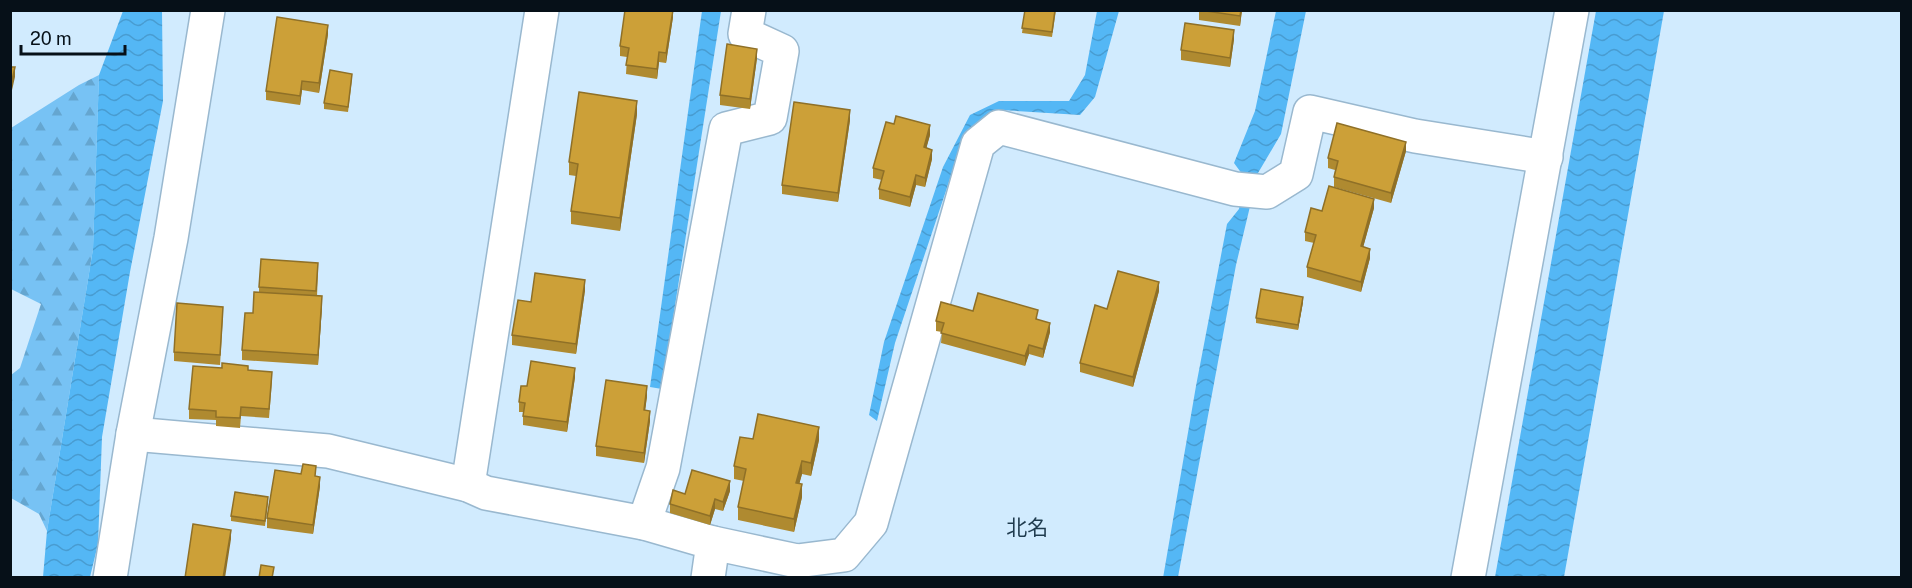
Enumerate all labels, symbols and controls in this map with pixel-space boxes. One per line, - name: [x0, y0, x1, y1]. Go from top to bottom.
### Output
- scale bar: [21, 18, 124, 56]
- text: 20 m: [30, 28, 72, 49]
- district label: 北名: [1006, 515, 1048, 540]

